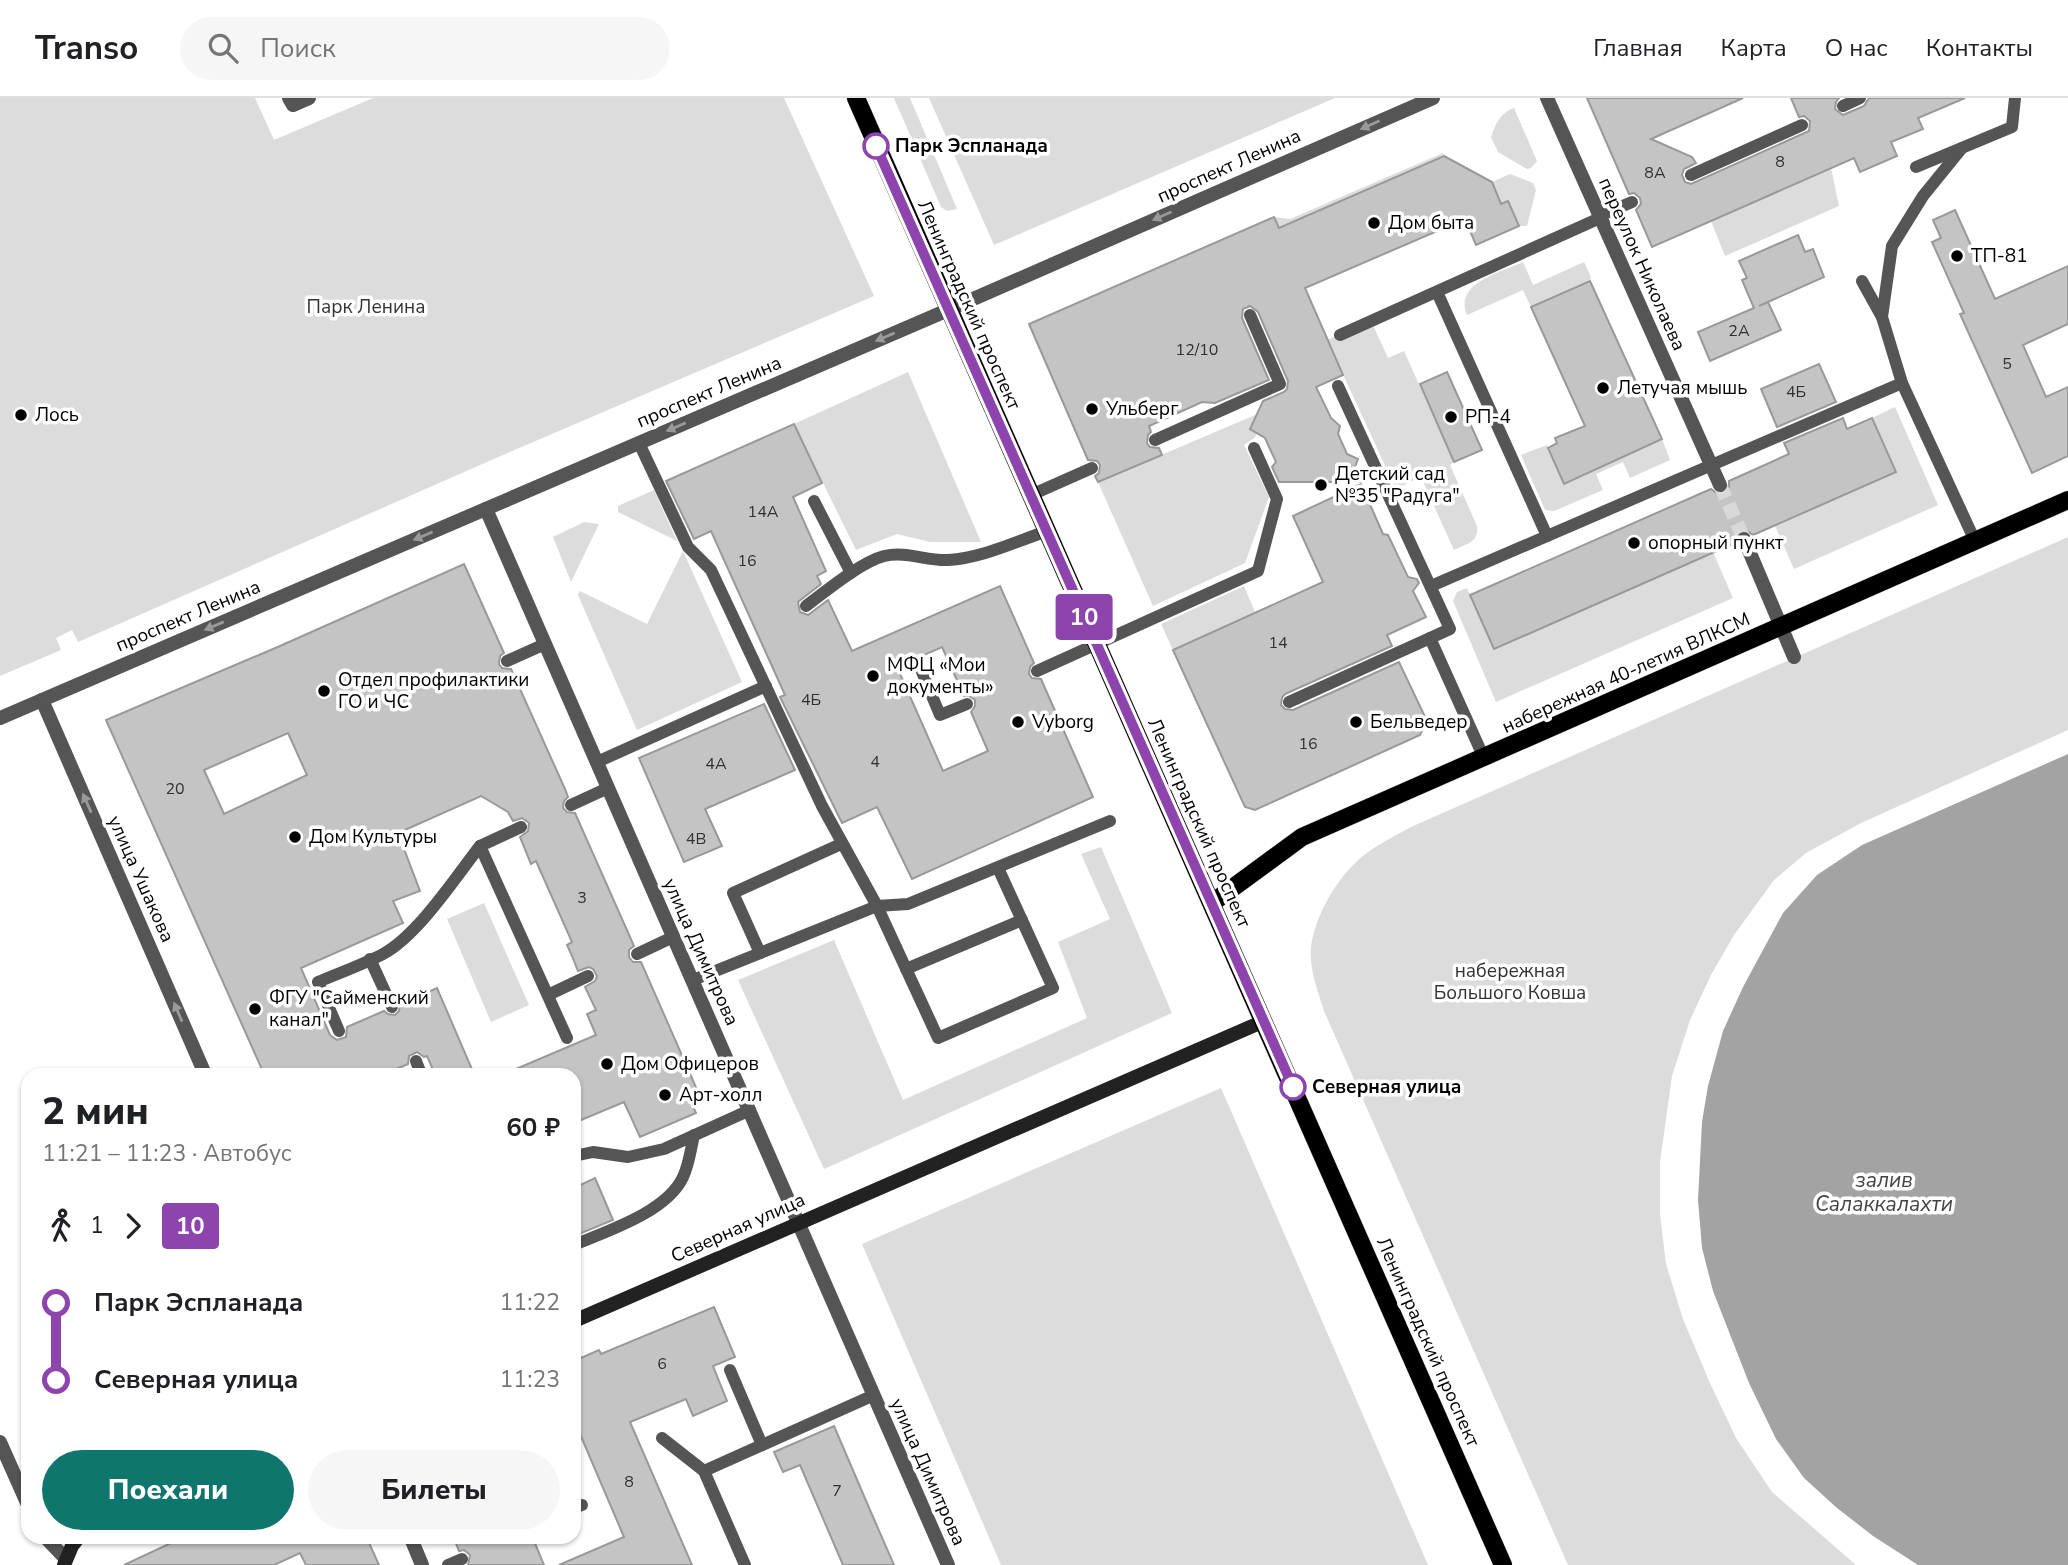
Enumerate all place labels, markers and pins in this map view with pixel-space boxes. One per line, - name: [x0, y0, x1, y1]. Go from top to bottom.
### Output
- marker: Парк Эспланада: [863, 133, 889, 159]
- place label: Парк Эспланада: [895, 133, 1048, 159]
- place label: Дом быта: [1388, 210, 1474, 236]
- marker: Дом быта: [1366, 215, 1382, 231]
- place label: ТП-81: [1971, 243, 2028, 269]
- marker: ТП-81: [1949, 248, 1965, 264]
- place label: Летучая мышь: [1617, 375, 1747, 401]
- marker: Летучая мышь: [1595, 380, 1611, 396]
- place label: Ульберг: [1105, 396, 1178, 422]
- marker: Ульберг: [1084, 401, 1100, 417]
- place label: Лось: [35, 402, 79, 428]
- place label: РП-4: [1465, 404, 1511, 430]
- marker: Лось: [13, 407, 29, 423]
- marker: РП-4: [1443, 409, 1459, 425]
- place label: Детский сад №35 "Радуга": [1335, 461, 1460, 509]
- marker: Детский сад №35 "Радуга": [1313, 477, 1329, 493]
- place label: опорный пункт: [1648, 530, 1784, 556]
- marker: опорный пункт: [1626, 535, 1642, 551]
- place label: МФЦ «Мои документы»: [887, 652, 994, 700]
- place label: Отдел профилактики ГО и ЧС: [338, 667, 529, 715]
- marker: МФЦ «Мои документы»: [865, 668, 881, 684]
- marker: Отдел профилактики ГО и ЧС: [316, 683, 332, 699]
- place label: Vyborg: [1031, 709, 1094, 735]
- place label: Бельведер: [1370, 709, 1467, 735]
- marker: Vyborg: [1010, 714, 1026, 730]
- marker: Бельведер: [1348, 714, 1364, 730]
- place label: Дом Культуры: [309, 824, 437, 850]
- marker: Дом Культуры: [287, 829, 303, 845]
- place label: ФГУ "Сайменский канал": [269, 985, 429, 1033]
- marker: ФГУ "Сайменский канал": [247, 1001, 263, 1017]
- place label: Дом Офицеров: [621, 1051, 759, 1077]
- marker: Дом Офицеров: [599, 1056, 615, 1072]
- marker: Северная улица: [1280, 1074, 1306, 1100]
- place label: Северная улица: [1312, 1074, 1461, 1100]
- place label: Арт-холл: [679, 1082, 762, 1108]
- marker: Арт-холл: [657, 1087, 673, 1103]

